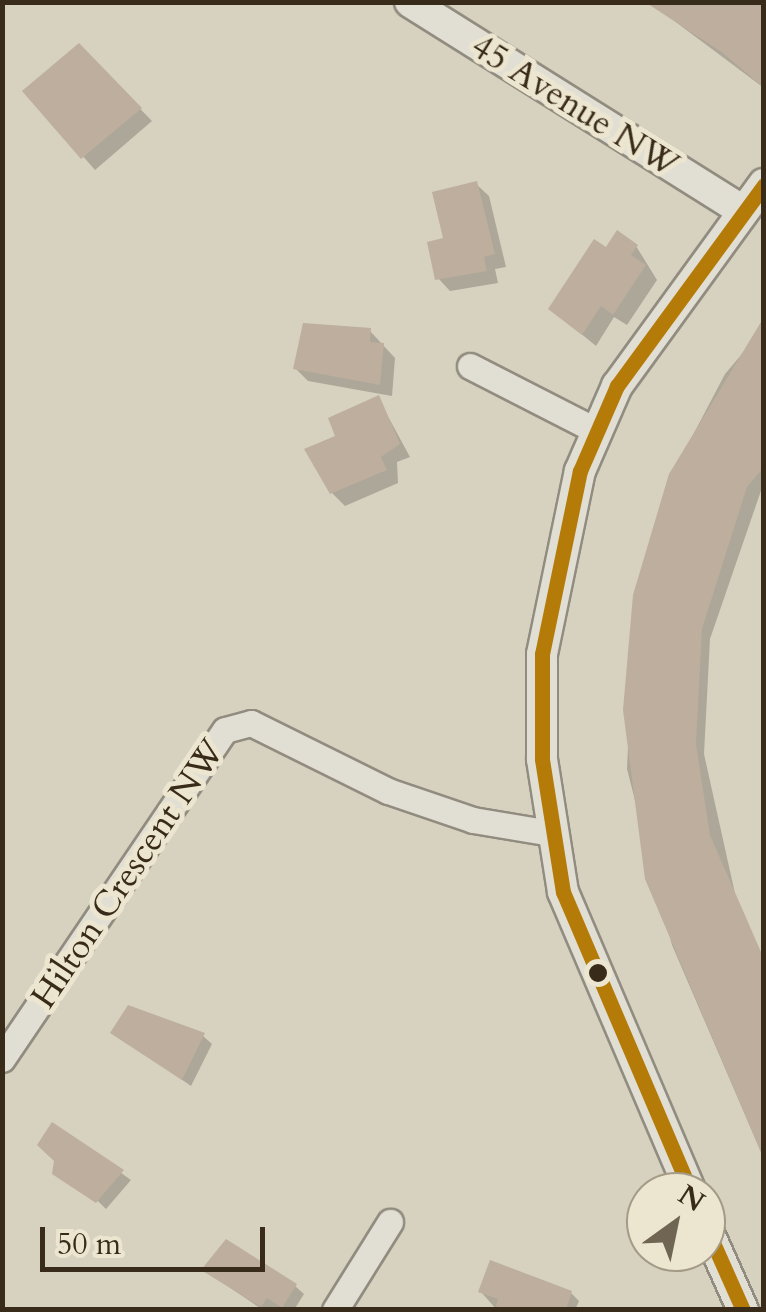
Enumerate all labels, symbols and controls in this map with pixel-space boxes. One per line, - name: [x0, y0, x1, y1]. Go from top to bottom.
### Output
- street label: 45 Avenue NW: [464, 25, 686, 187]
- street label: Hilton Crescent NW: [22, 732, 234, 1016]
- unlabelled marker: [588, 963, 608, 983]
- north arrow: [626, 1172, 726, 1272]
- text: N: [671, 1176, 712, 1221]
- scale bar: [45, 1207, 270, 1269]
- text: 50 m: [57, 1224, 121, 1265]

